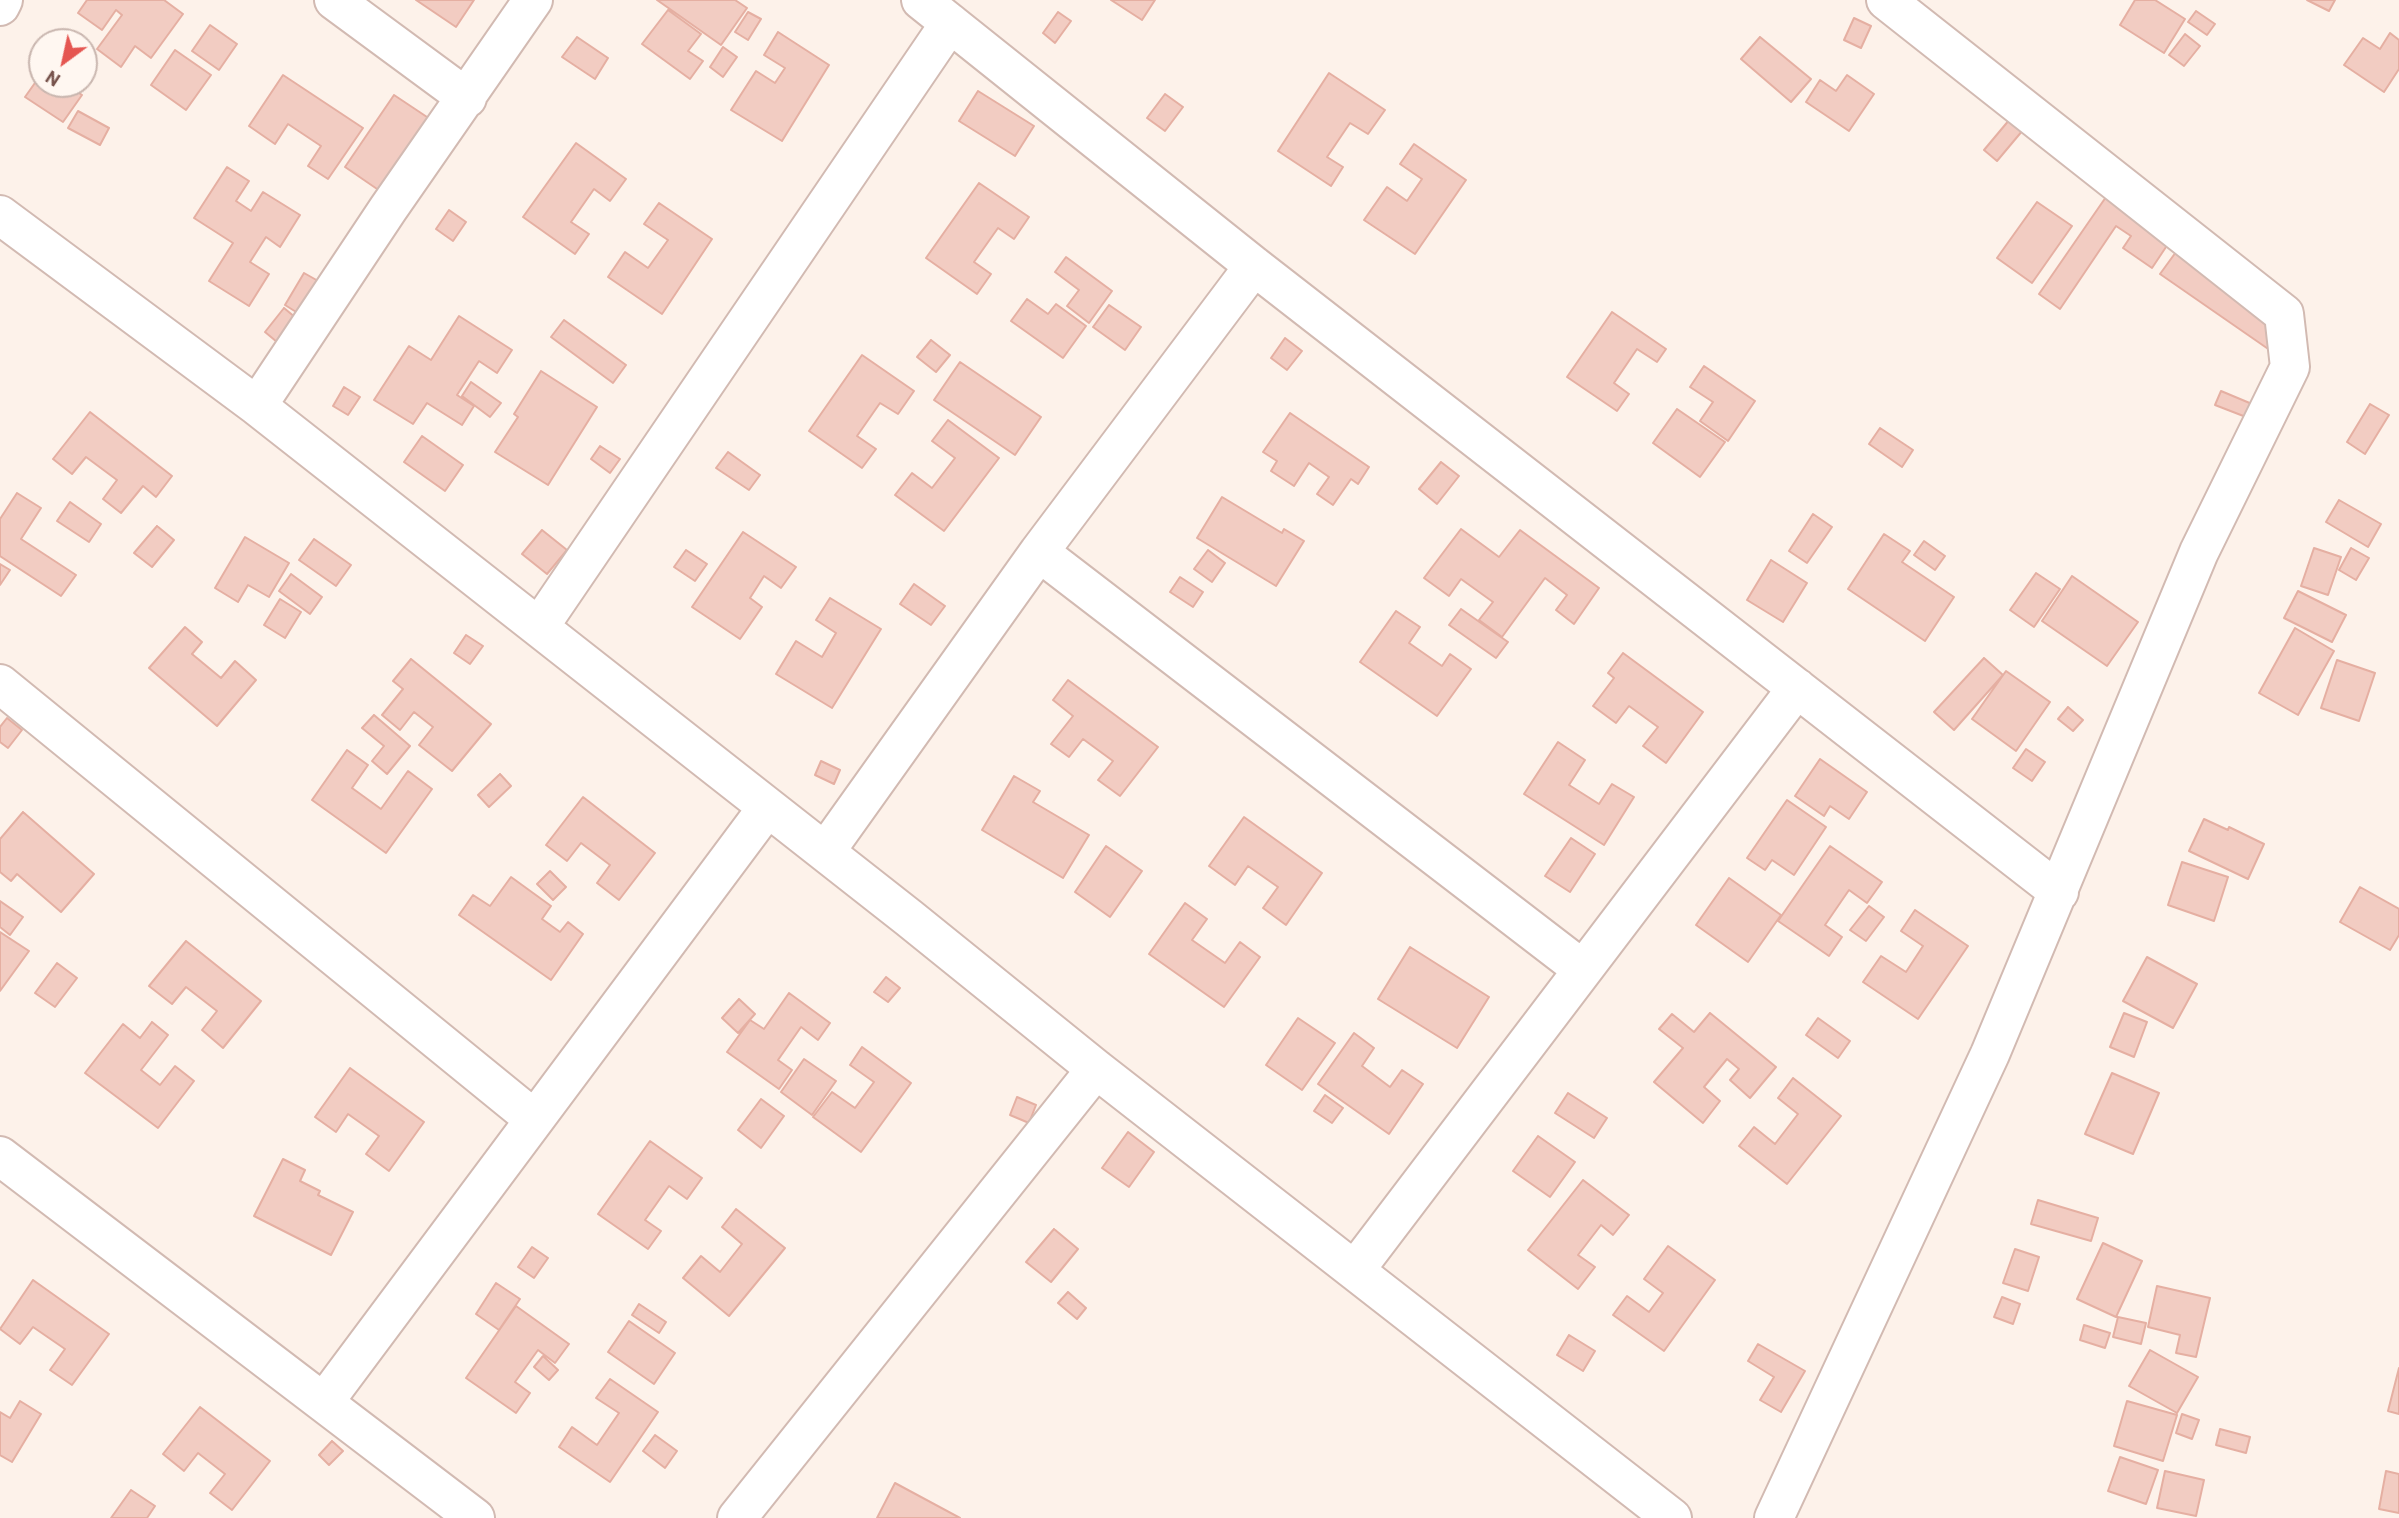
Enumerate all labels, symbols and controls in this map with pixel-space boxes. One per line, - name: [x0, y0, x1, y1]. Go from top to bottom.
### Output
- north arrow: [28, 28, 98, 98]
- text: N: [41, 66, 64, 92]

